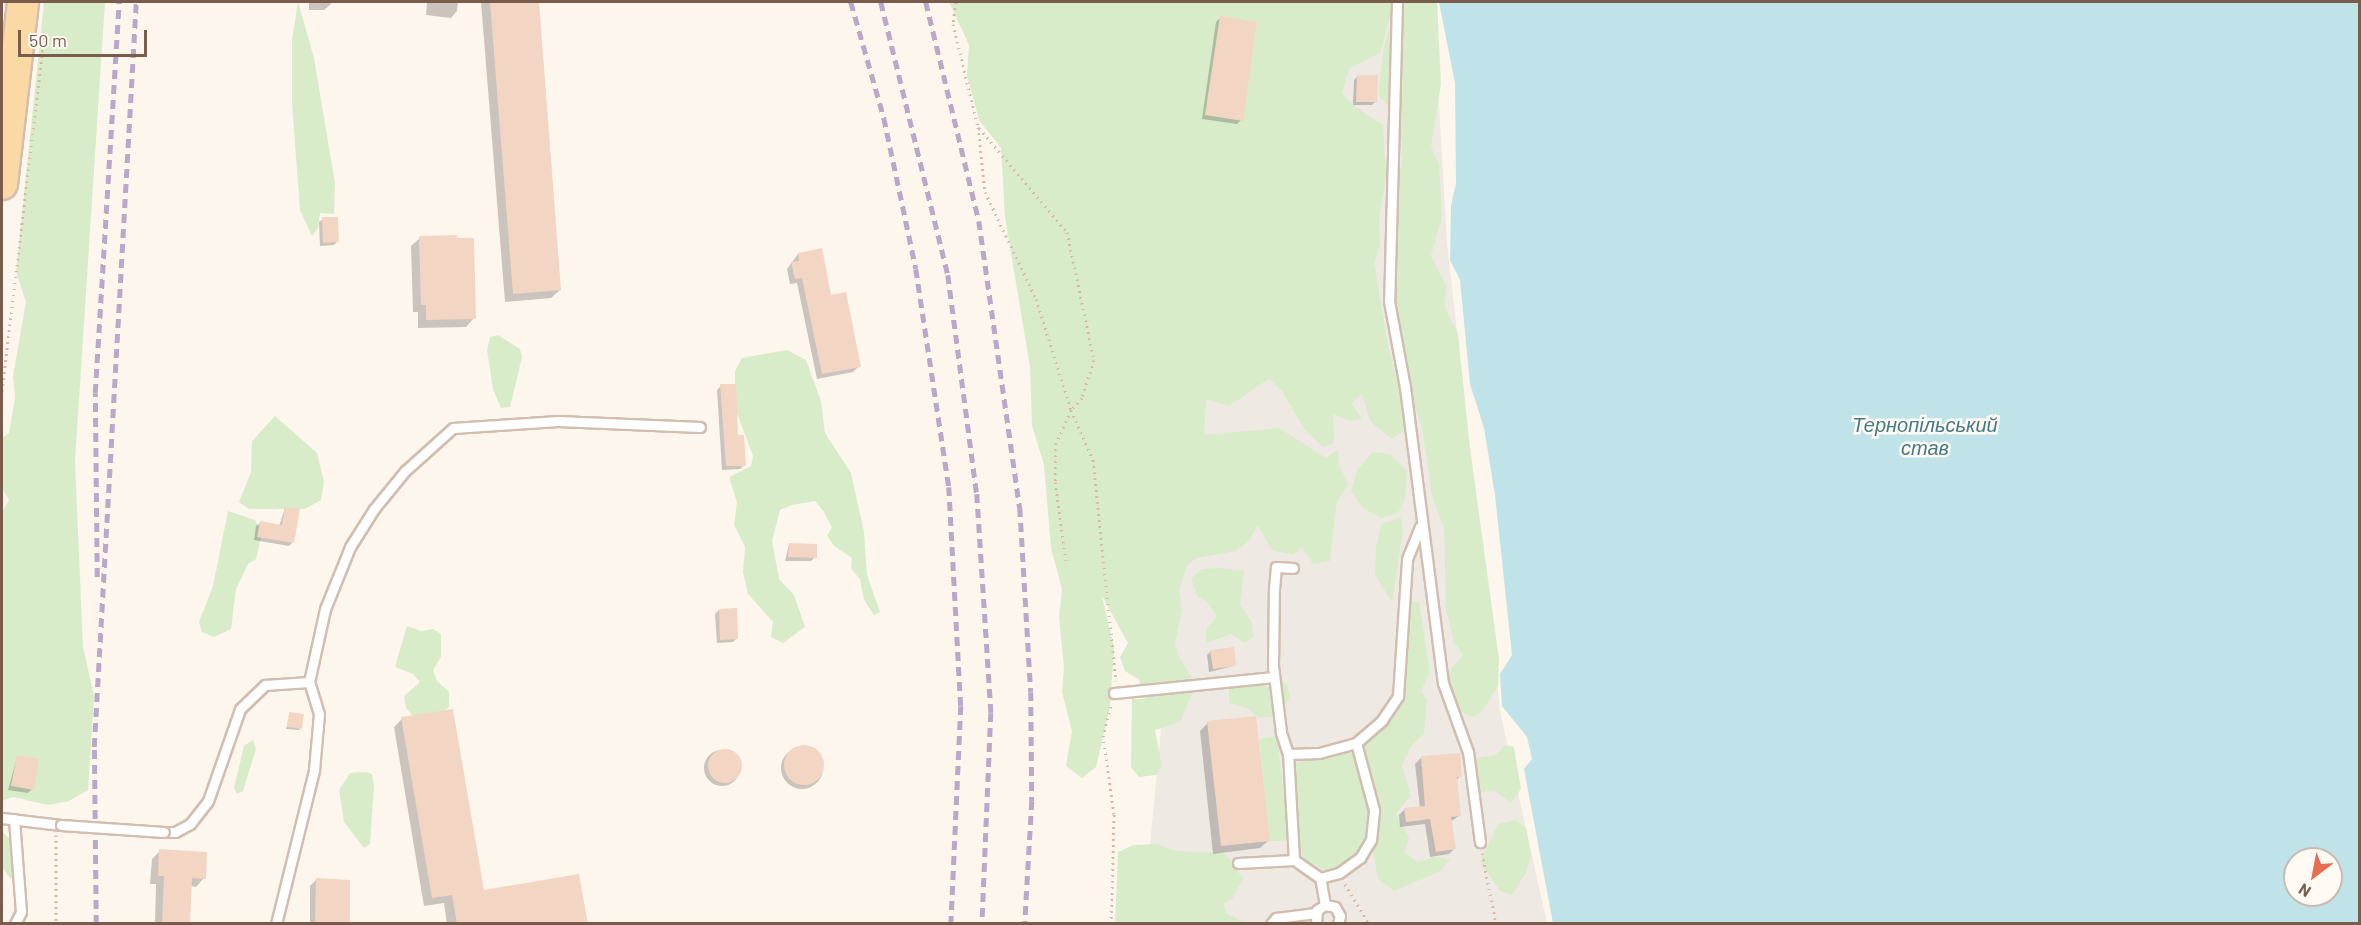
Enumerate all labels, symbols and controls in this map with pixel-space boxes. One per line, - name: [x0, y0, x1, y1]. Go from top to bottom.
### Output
- scale bar: [21, 18, 150, 56]
- text: 50 m: [29, 29, 67, 51]
- water label: Тернопільський став: [1852, 413, 1998, 460]
- north arrow: [2283, 847, 2343, 907]
- text: N: [2295, 880, 2314, 902]

